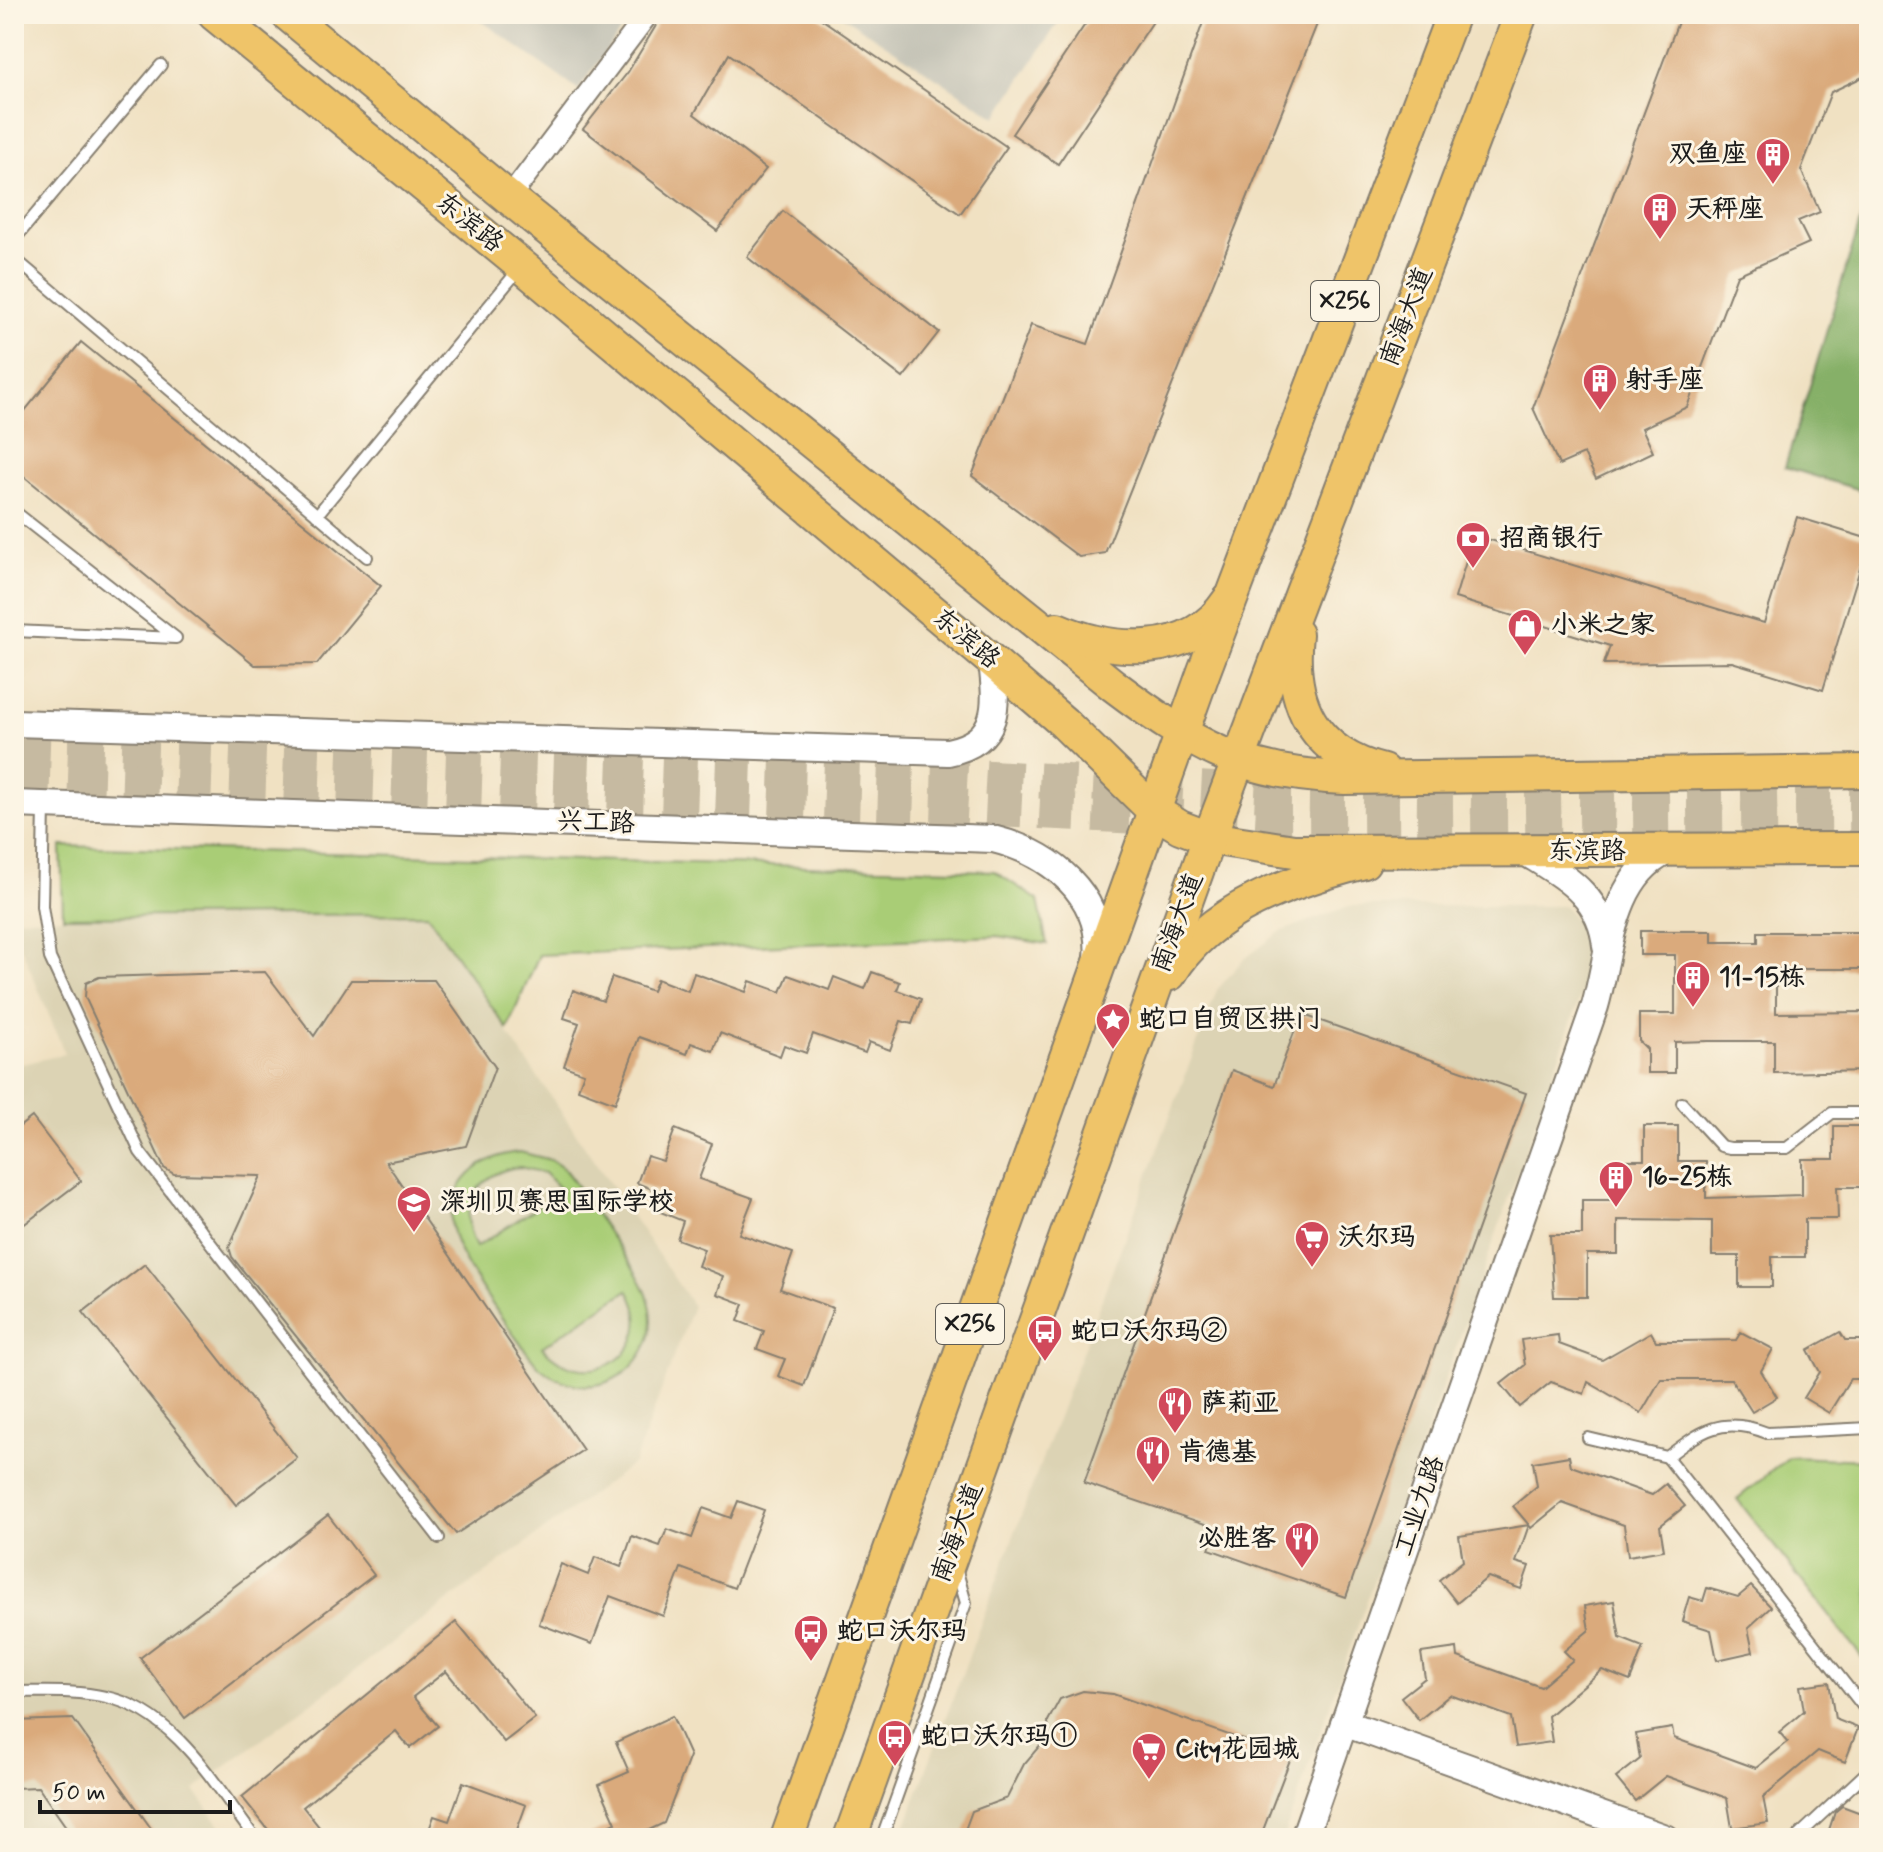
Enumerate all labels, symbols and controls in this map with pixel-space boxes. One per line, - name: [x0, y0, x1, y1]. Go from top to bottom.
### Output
- building icon: 双鱼座: [1754, 136, 1792, 186]
- place label: 双鱼座: [1669, 138, 1747, 172]
- street label: 东滨路: [428, 185, 510, 261]
- building icon: 天秤座: [1641, 191, 1679, 241]
- place label: 天秤座: [1686, 193, 1764, 227]
- street label: 南海大道: [1372, 262, 1442, 372]
- road number: X256: [1311, 281, 1379, 321]
- building icon: 射手座: [1581, 362, 1619, 412]
- place label: 射手座: [1626, 364, 1704, 398]
- bank icon: 招商银行: [1454, 520, 1492, 570]
- place label: 招商银行: [1499, 522, 1603, 556]
- street label: 东滨路: [925, 601, 1007, 677]
- shop icon: 小米之家: [1506, 607, 1544, 657]
- place label: 小米之家: [1551, 609, 1655, 643]
- street label: 兴工路: [556, 805, 636, 841]
- street label: 东滨路: [1548, 835, 1626, 869]
- street label: 南海大道: [1144, 868, 1212, 978]
- building icon: 11-15栋: [1674, 959, 1712, 1009]
- place label: 11-15栋: [1719, 961, 1805, 995]
- place icon: 蛇口自贸区拱门: [1094, 1001, 1132, 1051]
- place label: 蛇口自贸区拱门: [1139, 1003, 1321, 1037]
- building icon: 16-25栋: [1597, 1159, 1635, 1209]
- place label: 16-25栋: [1642, 1161, 1732, 1195]
- school or university icon: 深圳贝赛思国际学校: [395, 1184, 433, 1234]
- place label: 深圳贝赛思国际学校: [440, 1186, 674, 1220]
- supermarket icon: 沃尔玛: [1293, 1219, 1331, 1269]
- place label: 沃尔玛: [1338, 1221, 1416, 1255]
- road number: X256: [936, 1304, 1004, 1344]
- bus stop icon: 蛇口沃尔玛②: [1026, 1313, 1064, 1363]
- place label: 蛇口沃尔玛②: [1071, 1315, 1227, 1349]
- restaurant icon: 萨莉亚: [1156, 1385, 1194, 1435]
- place label: 萨莉亚: [1201, 1387, 1279, 1421]
- restaurant icon: 肯德基: [1134, 1434, 1172, 1484]
- place label: 肯德基: [1179, 1436, 1257, 1470]
- street label: 工业九路: [1387, 1451, 1453, 1561]
- street label: 南海大道: [924, 1478, 992, 1588]
- restaurant icon: 必胜客: [1283, 1520, 1321, 1570]
- place label: 必胜客: [1198, 1522, 1276, 1556]
- bus stop icon: 蛇口沃尔玛: [792, 1613, 830, 1663]
- place label: 蛇口沃尔玛: [837, 1615, 967, 1649]
- bus stop icon: 蛇口沃尔玛①: [876, 1718, 914, 1768]
- place label: 蛇口沃尔玛①: [921, 1720, 1077, 1754]
- supermarket icon: City花园城: [1130, 1731, 1168, 1781]
- place label: City花园城: [1175, 1733, 1299, 1767]
- scale bar: [40, 1764, 230, 1814]
- text: 50 m: [52, 1778, 106, 1809]

